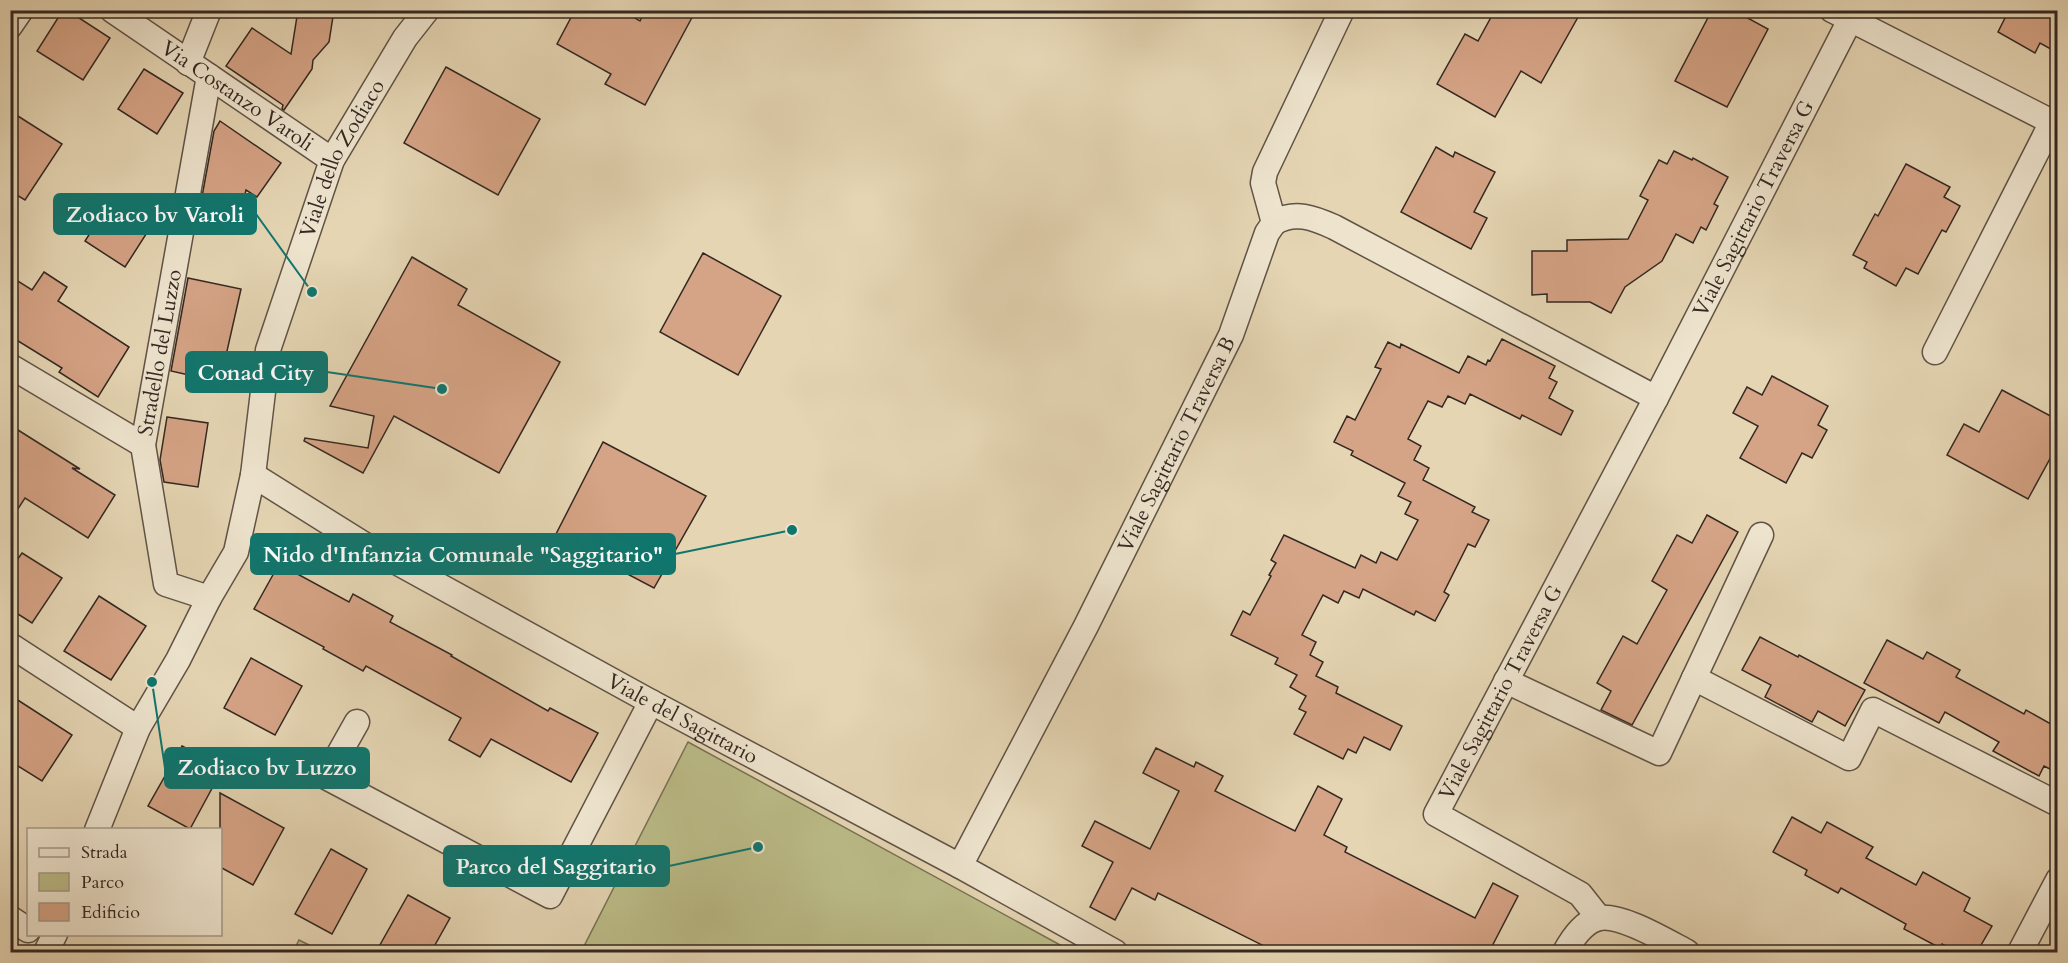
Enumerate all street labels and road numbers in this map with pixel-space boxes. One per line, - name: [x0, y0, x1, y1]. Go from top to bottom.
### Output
- street label: Via Costanzo Varoli: [155, 34, 320, 159]
- street label: Viale dello Zodiaco: [293, 74, 392, 242]
- street label: Viale Sagittario Traversa G: [1686, 95, 1821, 322]
- street label: Stradello del Luzzo: [131, 267, 189, 438]
- street label: Viale Sagittario Traversa B: [1111, 332, 1243, 557]
- street label: Viale Sagittario Traversa G: [1432, 580, 1570, 805]
- street label: Viale del Sagittario: [602, 667, 763, 771]

